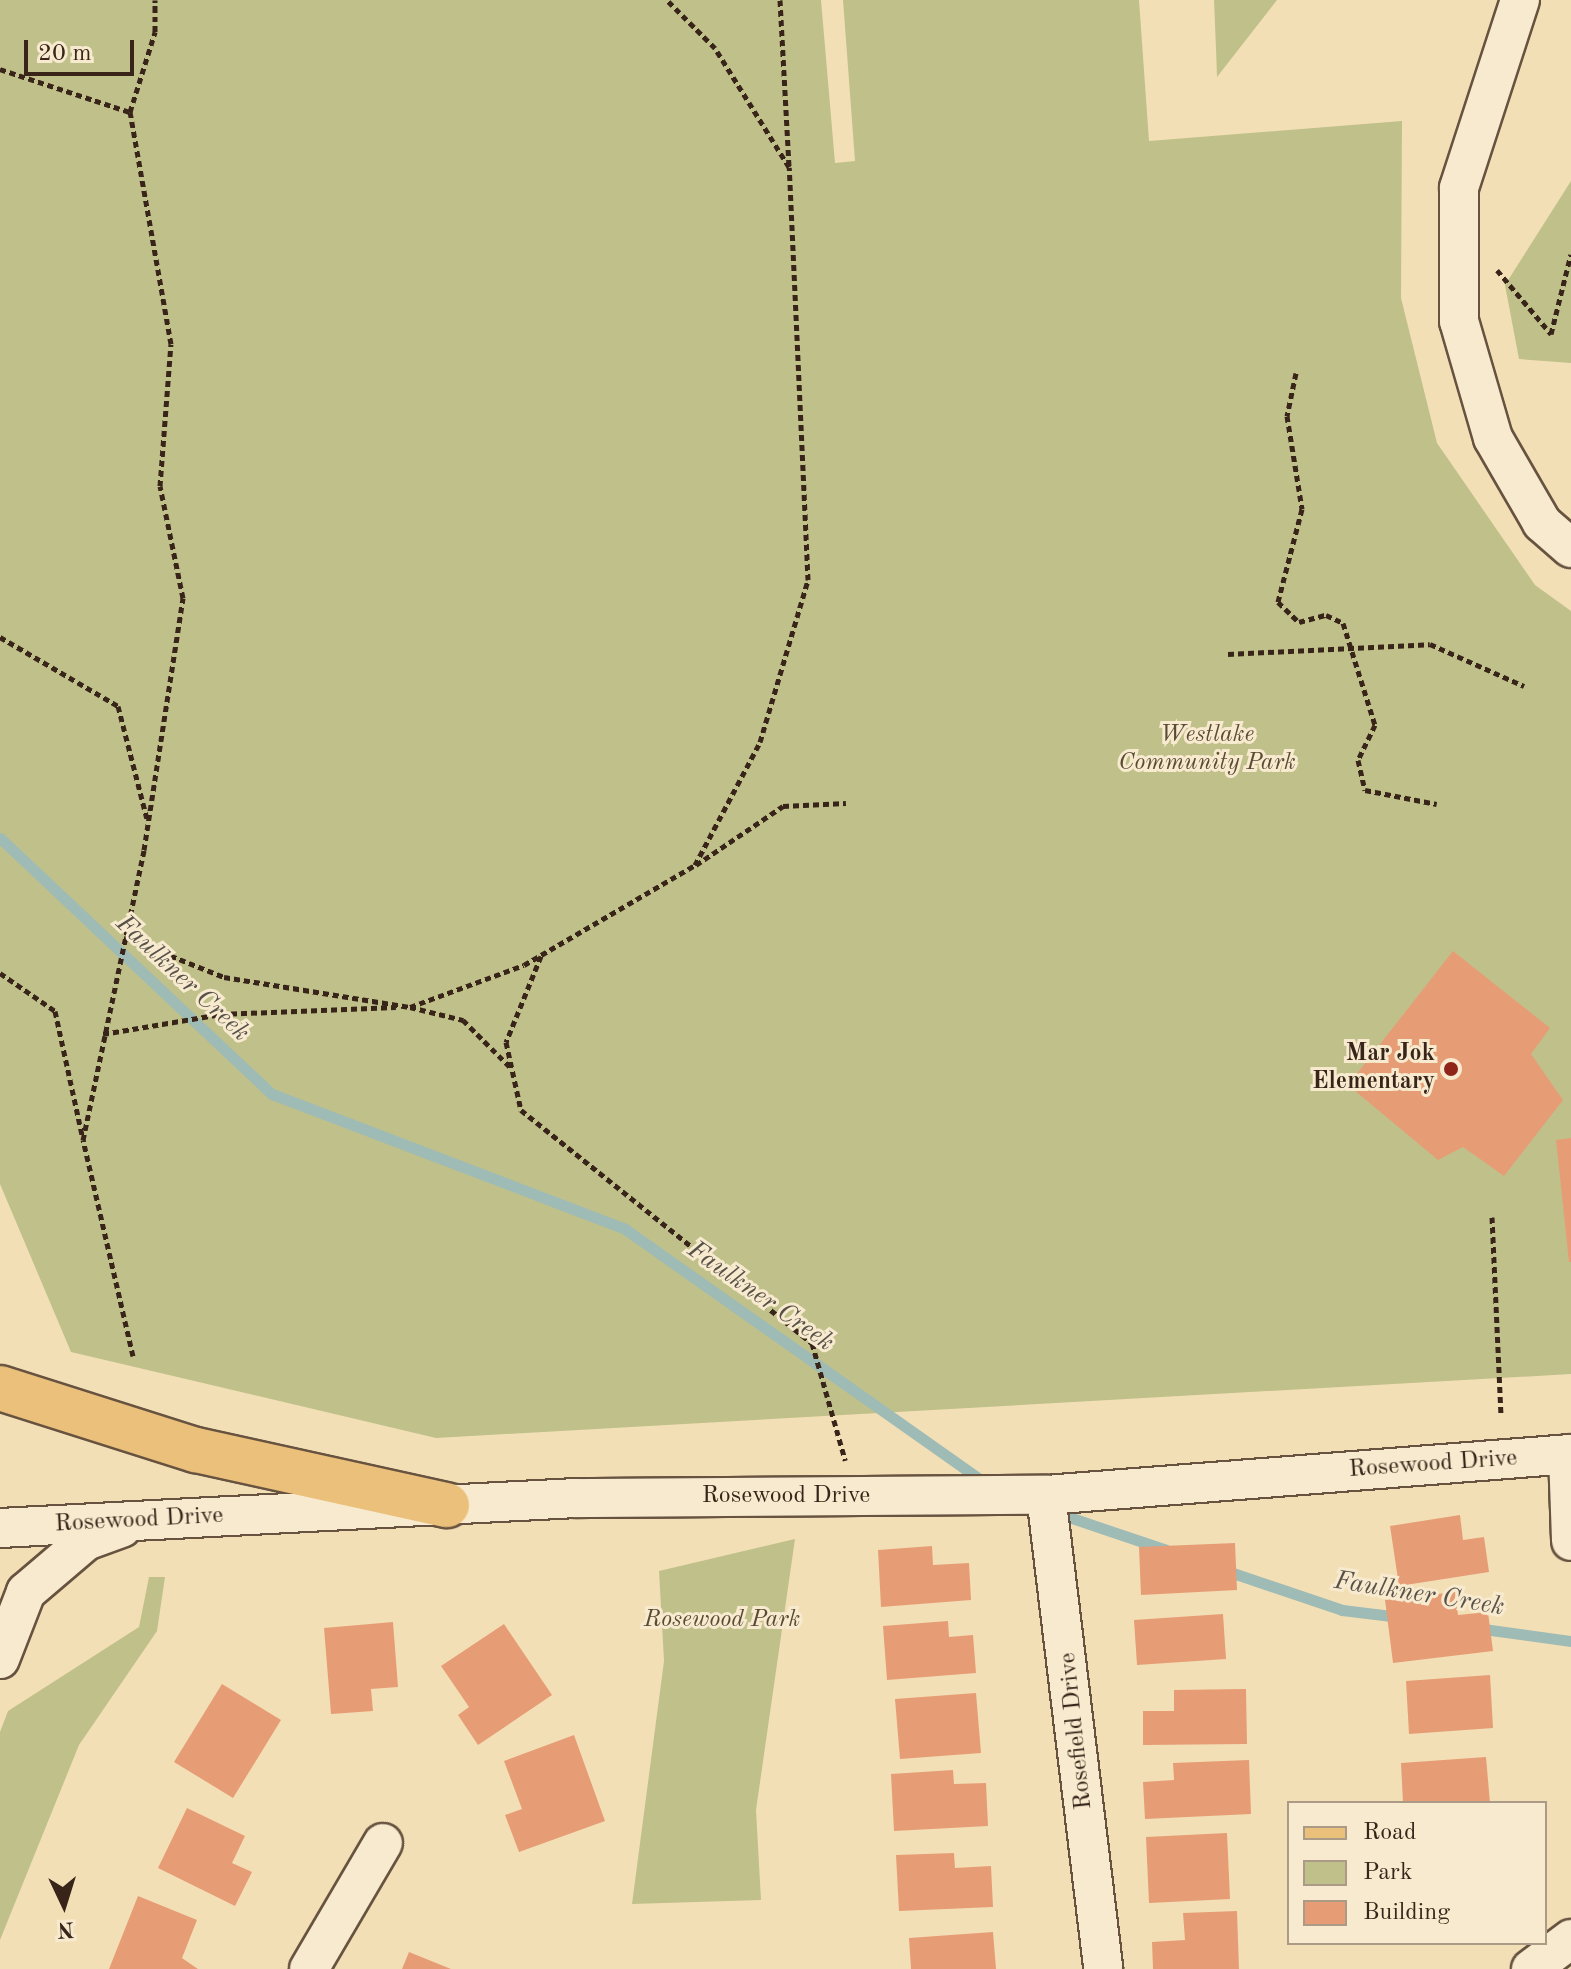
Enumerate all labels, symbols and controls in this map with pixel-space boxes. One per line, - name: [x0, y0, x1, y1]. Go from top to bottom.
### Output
- scale bar: [28, 24, 138, 74]
- text: 20 m: [38, 42, 92, 66]
- park label: Westlake Community Park: [1118, 722, 1296, 778]
- water label: Faulkner Creek: [109, 909, 255, 1049]
- place label: Mar Jok Elementary: [1312, 1041, 1435, 1097]
- marker: Mar Jok Elementary: [1442, 1060, 1460, 1078]
- water label: Faulkner Creek: [681, 1235, 839, 1359]
- street label: Rosewood Drive: [1348, 1445, 1518, 1485]
- street label: Rosewood Drive: [702, 1483, 870, 1511]
- street label: Rosewood Drive: [54, 1502, 224, 1540]
- water label: Faulkner Creek: [1332, 1566, 1506, 1624]
- park label: Rosewood Park: [644, 1607, 800, 1635]
- street label: Rosefield Drive: [1054, 1651, 1100, 1811]
- legend: [1287, 1801, 1547, 1945]
- text: Road: [1363, 1821, 1416, 1845]
- text: Park: [1363, 1861, 1412, 1885]
- north arrow: [24, 1865, 104, 1945]
- text: Building: [1363, 1901, 1450, 1925]
- text: N: [57, 1917, 75, 1941]

